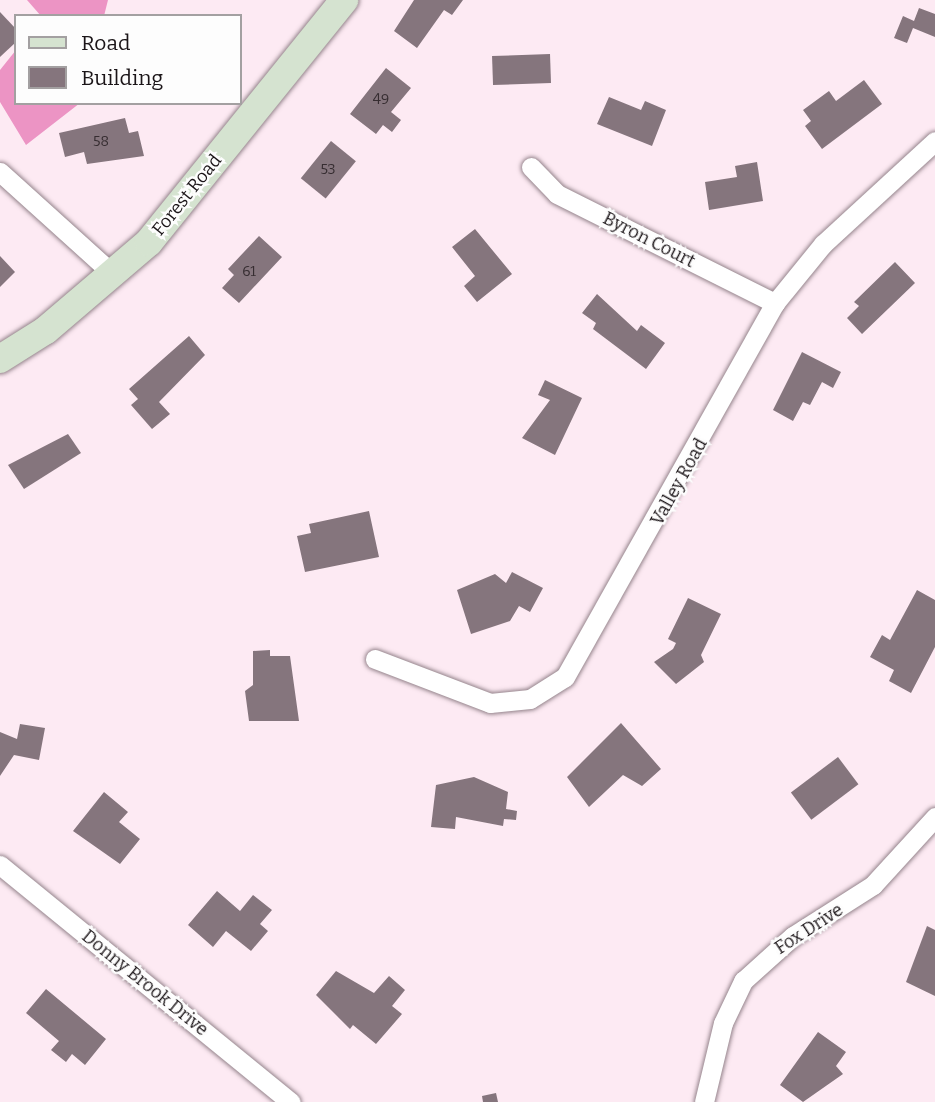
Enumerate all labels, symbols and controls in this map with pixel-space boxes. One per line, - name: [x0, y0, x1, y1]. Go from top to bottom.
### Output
- legend: [14, 14, 242, 105]
- text: Road: [81, 30, 130, 56]
- text: Building: [81, 65, 163, 91]
- house number: 49: [373, 92, 389, 108]
- house number: 58: [93, 134, 109, 150]
- street label: Forest Road: [148, 150, 226, 240]
- house number: 53: [320, 162, 336, 178]
- street label: Byron Court: [599, 208, 699, 272]
- house number: 61: [242, 264, 256, 280]
- street label: Valley Road: [646, 435, 712, 529]
- street label: Fox Drive: [771, 899, 847, 959]
- street label: Donny Brook Drive: [78, 925, 212, 1041]

